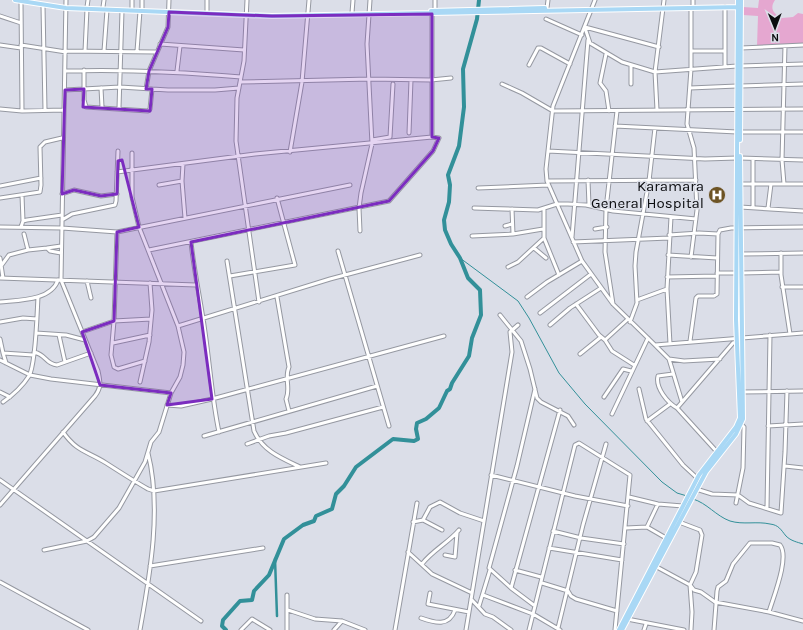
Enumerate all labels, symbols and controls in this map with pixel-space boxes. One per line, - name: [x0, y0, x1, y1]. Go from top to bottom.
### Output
- north arrow: [755, 8, 795, 48]
- text: N: [771, 31, 779, 44]
- place label: Karamara General Hospital: [591, 177, 704, 212]
- hospital icon: Karamara General Hospital: [707, 185, 727, 205]

